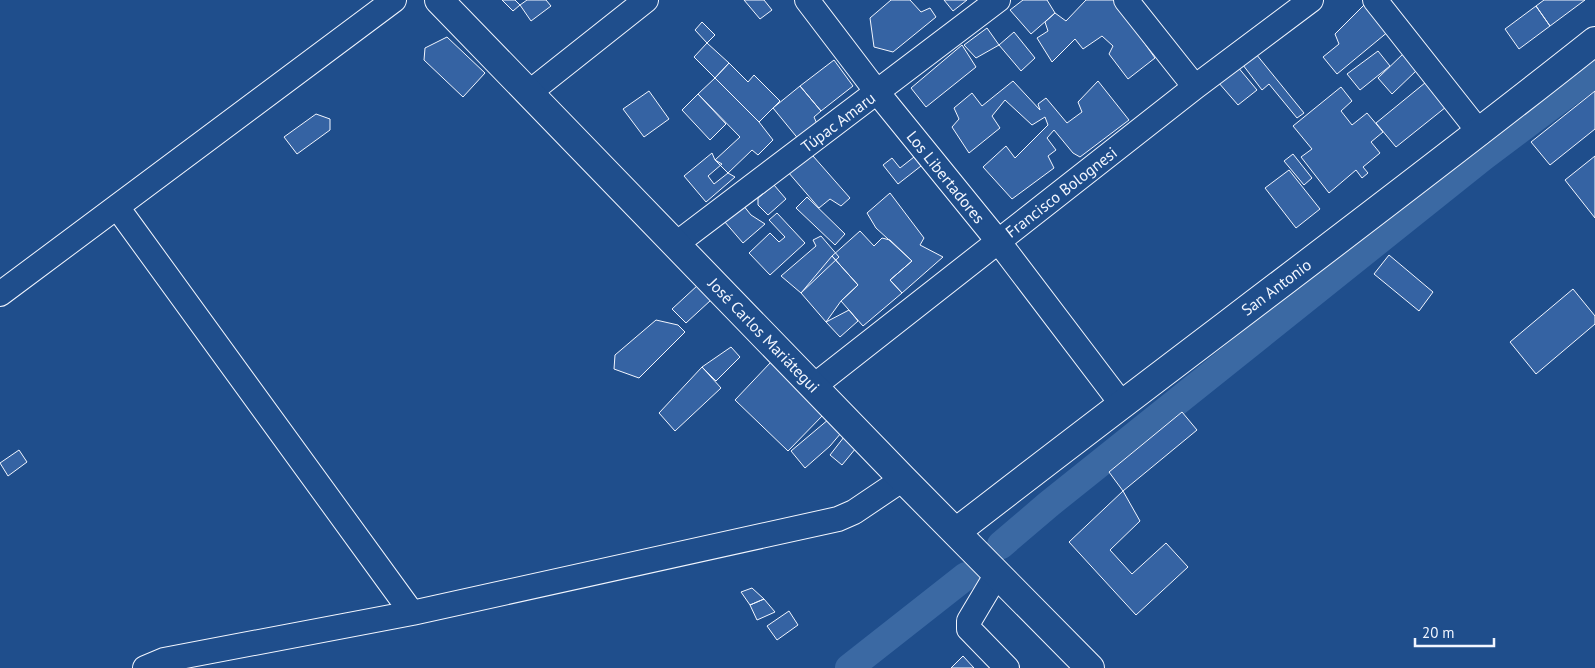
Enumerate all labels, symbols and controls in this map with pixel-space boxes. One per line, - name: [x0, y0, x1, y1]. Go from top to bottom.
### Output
- street label: Túpac Amaru: [797, 88, 879, 156]
- street label: Los Libertadores: [903, 127, 989, 227]
- street label: Francisco Bolognesi: [1001, 142, 1121, 242]
- street label: San Antonio: [1237, 254, 1315, 320]
- street label: José Carlos Mariátegui: [703, 273, 824, 397]
- scale bar: [1415, 616, 1494, 648]
- text: 20 m: [1422, 623, 1455, 642]

